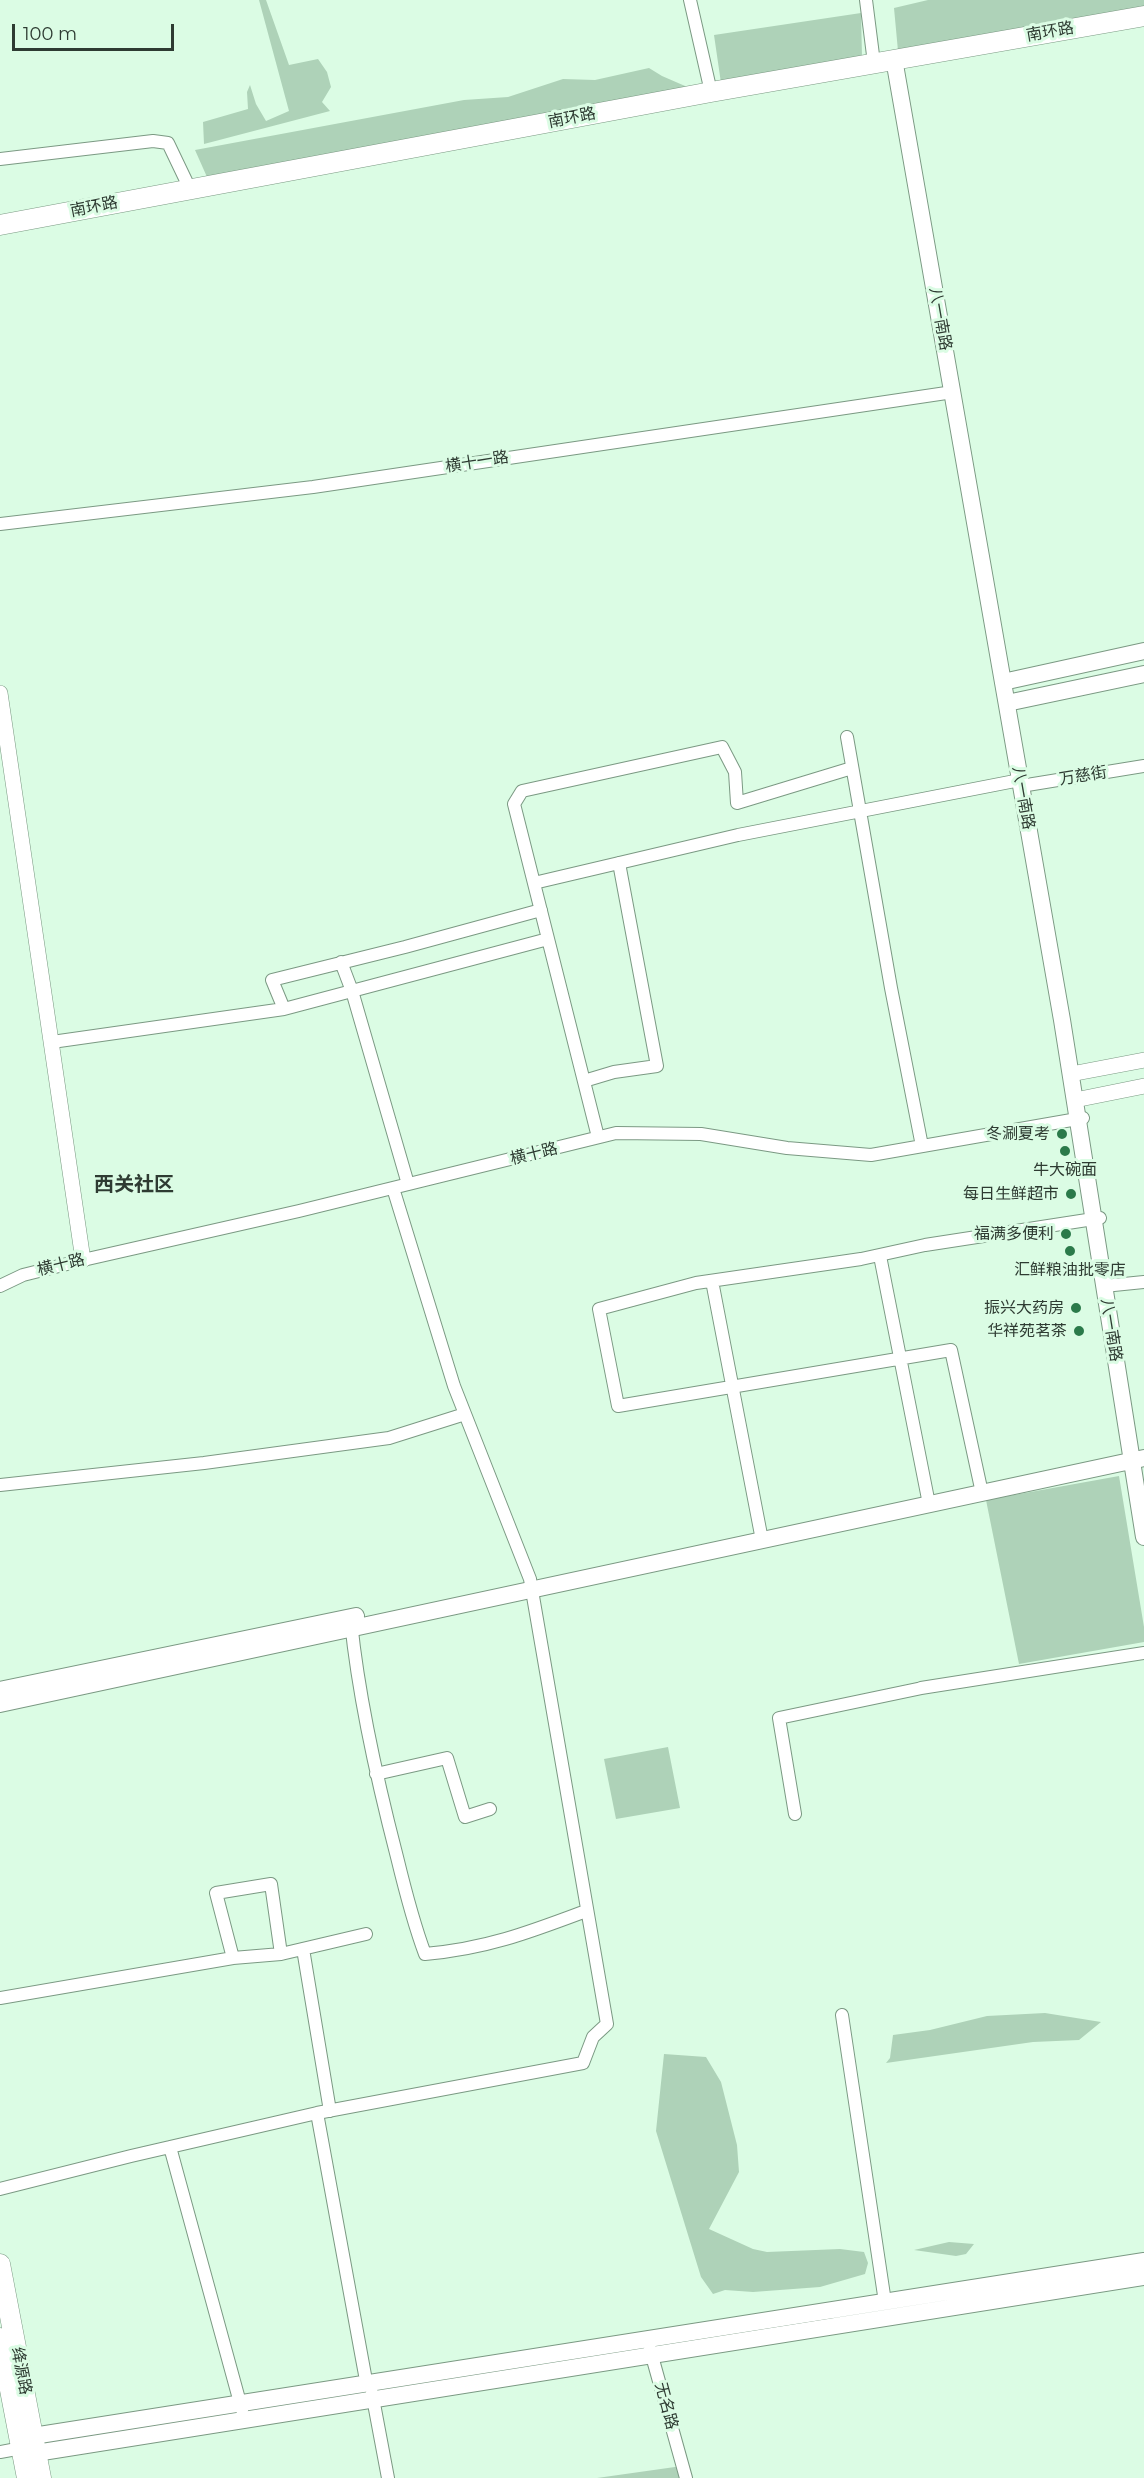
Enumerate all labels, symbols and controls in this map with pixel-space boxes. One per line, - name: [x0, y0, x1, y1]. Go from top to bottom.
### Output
- scale bar: [15, 12, 177, 50]
- street label: 南环路: [1025, 18, 1075, 46]
- text: 100 m: [23, 23, 77, 45]
- street label: 南环路: [547, 104, 597, 132]
- street label: 南环路: [69, 193, 119, 221]
- street label: 八一南路: [925, 286, 955, 352]
- street label: 横十一路: [444, 448, 510, 476]
- street label: 万慈街: [1058, 763, 1108, 789]
- street label: 八一南路: [1008, 765, 1038, 831]
- place label: 冬涮夏考: [986, 1124, 1050, 1144]
- marker: 冬涮夏考: [1055, 1127, 1069, 1141]
- street label: 横十路: [508, 1139, 560, 1169]
- marker: 牛大碗面: [1058, 1144, 1072, 1158]
- place label: 牛大碗面: [1033, 1160, 1097, 1180]
- district label: 西关社区: [94, 1173, 174, 1197]
- place label: 每日生鲜超市: [963, 1184, 1059, 1204]
- marker: 每日生鲜超市: [1064, 1187, 1078, 1201]
- place label: 福满多便利: [974, 1224, 1054, 1244]
- marker: 福满多便利: [1059, 1227, 1073, 1241]
- marker: 汇鲜粮油批零店: [1063, 1244, 1077, 1258]
- street label: 横十路: [35, 1250, 87, 1280]
- place label: 汇鲜粮油批零店: [1014, 1260, 1126, 1280]
- street label: 八一南路: [1097, 1297, 1125, 1363]
- place label: 振兴大药房: [984, 1298, 1064, 1318]
- marker: 振兴大药房: [1069, 1301, 1083, 1315]
- place label: 华祥苑茗茶: [987, 1321, 1067, 1341]
- marker: 华祥苑茗茶: [1072, 1324, 1086, 1338]
- street label: 绛源路: [7, 2346, 35, 2396]
- street label: 无名路: [651, 2380, 681, 2432]

